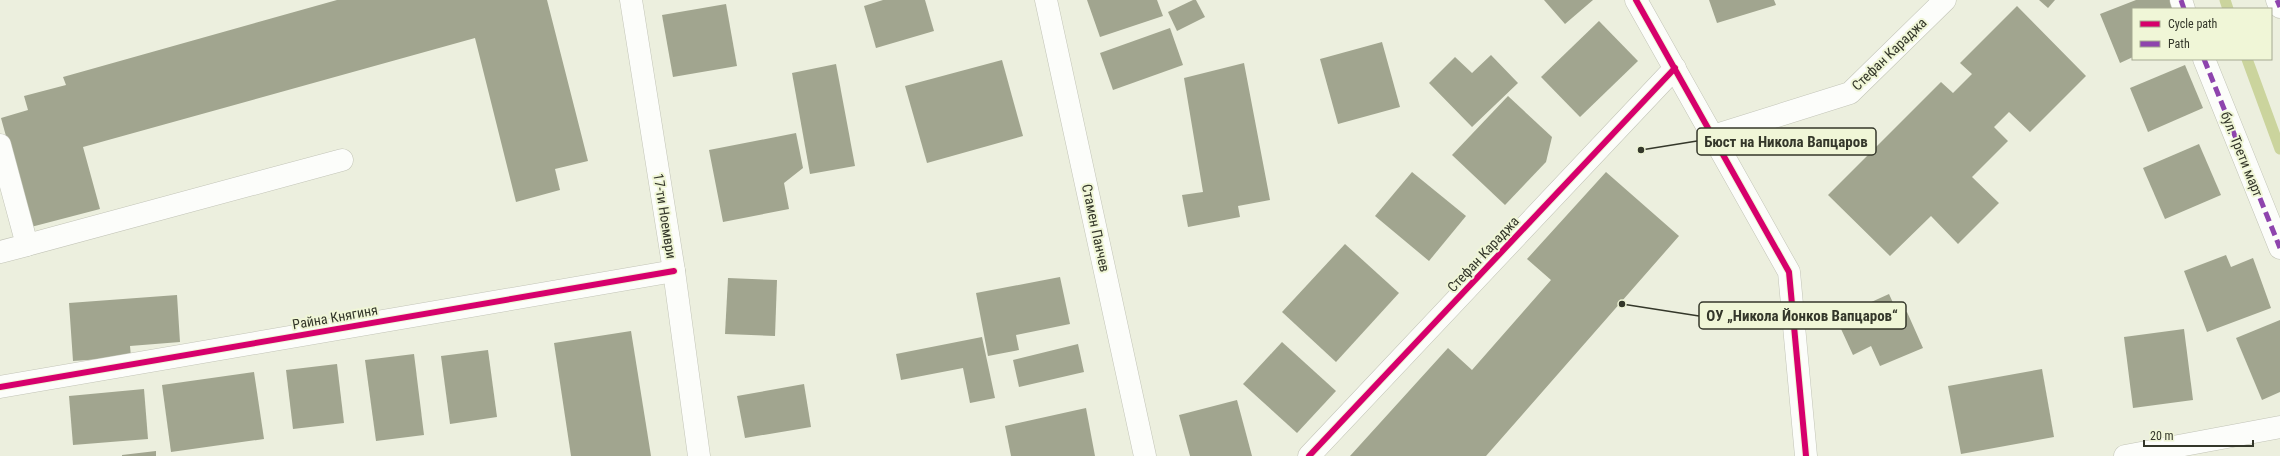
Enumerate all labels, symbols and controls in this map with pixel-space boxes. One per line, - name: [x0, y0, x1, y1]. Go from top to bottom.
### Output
- legend: [2132, 8, 2272, 60]
- street label: Стефан Караджа: [1848, 14, 1930, 94]
- text: Cycle path: [2168, 17, 2218, 31]
- text: Path: [2168, 37, 2190, 51]
- street label: бул. Трети март: [2218, 109, 2266, 199]
- callout: Бюст на Никола Вапцаров: [1697, 128, 1876, 155]
- text: Бюст на Никола Вапцаров: [1704, 133, 1868, 151]
- street label: 17-ти Ноември: [650, 172, 680, 260]
- street label: Стамен Панчев: [1079, 183, 1113, 273]
- street label: Стефан Караджа: [1444, 213, 1522, 295]
- street label: Райна Княгиня: [291, 302, 379, 332]
- callout: ОУ „Никола Йонков Вапцаров“: [1699, 302, 1906, 329]
- text: ОУ „Никола Йонков Вапцаров“: [1706, 307, 1898, 325]
- scale bar: [2144, 422, 2253, 448]
- text: 20 m: [2150, 429, 2174, 443]

